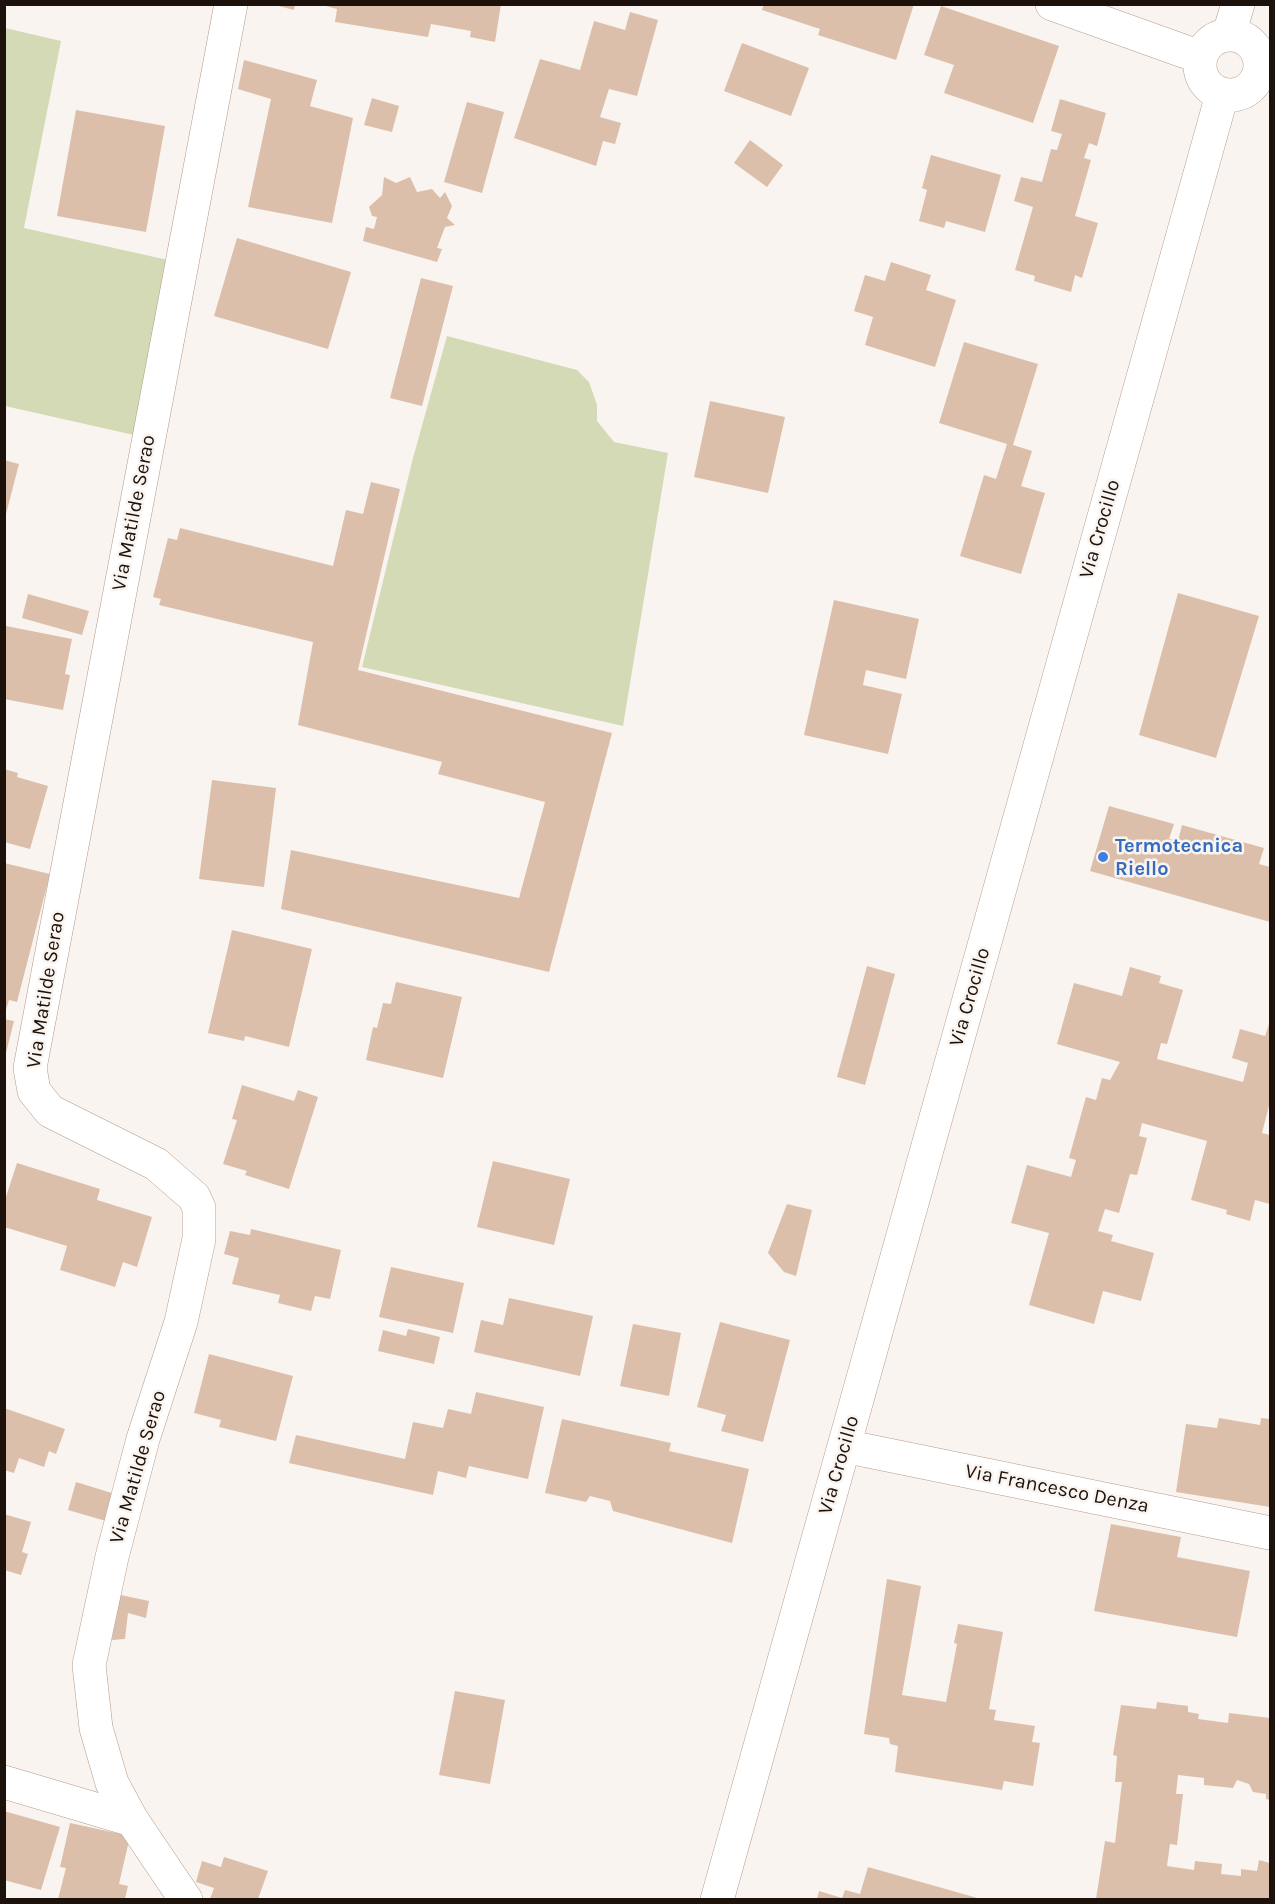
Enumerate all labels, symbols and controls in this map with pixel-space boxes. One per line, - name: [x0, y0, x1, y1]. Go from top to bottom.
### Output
- street label: Via Matilde Serao: [107, 433, 161, 593]
- street label: Via Crocillo: [1074, 477, 1126, 581]
- place label: Termotecnica Riello: [1115, 834, 1243, 881]
- marker: Termotecnica Riello: [1096, 850, 1110, 864]
- street label: Via Matilde Serao: [22, 910, 70, 1070]
- street label: Via Crocillo: [944, 945, 996, 1049]
- street label: Via Matilde Serao: [105, 1388, 171, 1546]
- street label: Via Crocillo: [813, 1413, 865, 1517]
- street label: Via Francesco Denza: [963, 1459, 1151, 1519]

